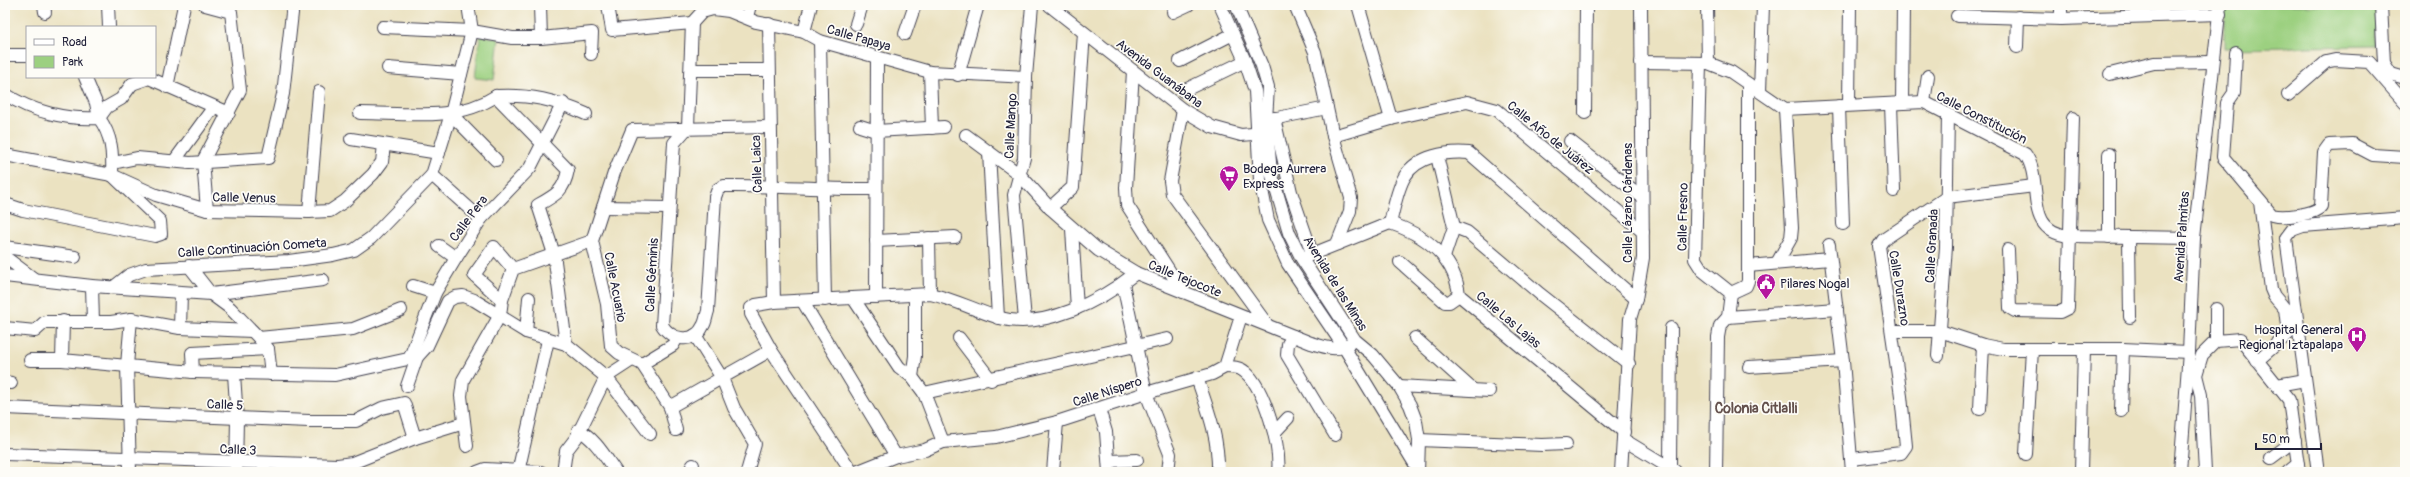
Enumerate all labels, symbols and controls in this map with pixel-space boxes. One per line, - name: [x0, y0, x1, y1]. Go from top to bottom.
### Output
- street label: Calle Papaya: [825, 21, 893, 55]
- legend: [26, 26, 156, 78]
- text: Road: [62, 35, 87, 50]
- street label: Avenida Guanábana: [1113, 36, 1206, 112]
- text: Park: [62, 55, 83, 70]
- street label: Calle Constitución: [1933, 88, 2030, 148]
- street label: Calle Mango: [1001, 93, 1021, 159]
- street label: Calle Año de Juárez: [1504, 98, 1597, 178]
- street label: Calle Laica: [748, 135, 766, 193]
- street label: Calle Lázaro Cárdenas: [1620, 143, 1636, 263]
- place label: Bodega Aurrera Express: [1243, 161, 1326, 192]
- supermarket icon: Bodega Aurrera Express: [1218, 164, 1240, 192]
- street label: Calle Fresno: [1674, 183, 1692, 251]
- street label: Calle Venus: [212, 189, 276, 207]
- street label: Avenida Palmitas: [2171, 191, 2193, 283]
- street label: Calle Pera: [446, 192, 491, 245]
- street label: Calle Granada: [1922, 209, 1942, 284]
- street label: Avenida de las Minas: [1300, 233, 1371, 334]
- street label: Calle Continuación Cometa: [177, 235, 327, 261]
- street label: Calle Géminis: [642, 237, 662, 313]
- street label: Calle Durazno: [1885, 249, 1913, 327]
- street label: Calle Acuario: [600, 251, 630, 324]
- street label: Calle Tejocote: [1146, 257, 1224, 301]
- public building icon: Pilares Nogal: [1755, 272, 1777, 300]
- place label: Pilares Nogal: [1780, 276, 1850, 292]
- street label: Calle Las Lajas: [1473, 288, 1544, 352]
- place label: Hospital General Regional Iztapalapa: [2239, 322, 2343, 353]
- hospital icon: Hospital General Regional Iztapalapa: [2346, 325, 2368, 353]
- street label: Calle Níspero: [1071, 373, 1144, 411]
- street label: Calle 5: [206, 396, 243, 414]
- district label: Colonia Citlalli: [1715, 400, 1798, 417]
- scale bar: [2256, 425, 2321, 451]
- text: 50 m: [2262, 432, 2290, 447]
- street label: Calle 3: [219, 441, 257, 459]

